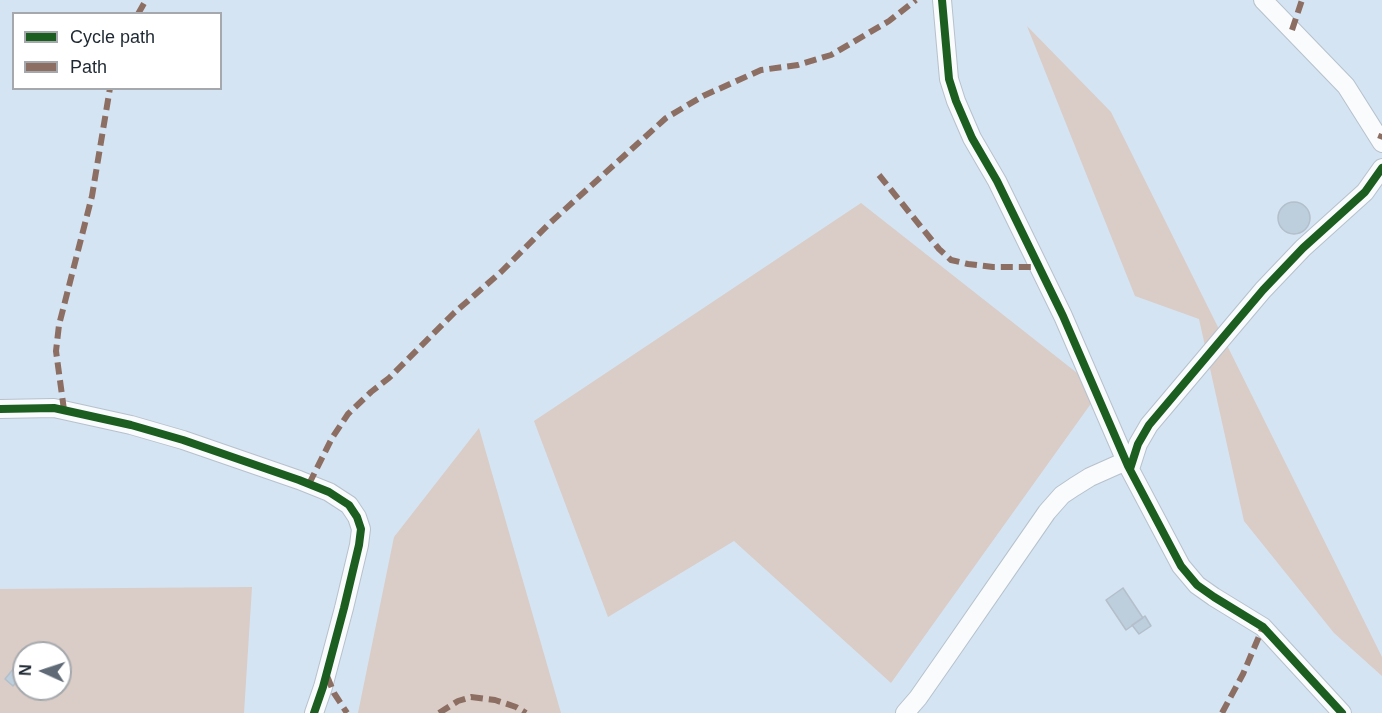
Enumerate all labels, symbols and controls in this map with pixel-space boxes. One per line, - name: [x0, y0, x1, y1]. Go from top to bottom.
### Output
- legend: [12, 12, 222, 90]
- text: Cycle path: [70, 27, 155, 47]
- text: Path: [70, 57, 107, 77]
- north arrow: [12, 641, 72, 701]
- text: N: [17, 664, 34, 676]

